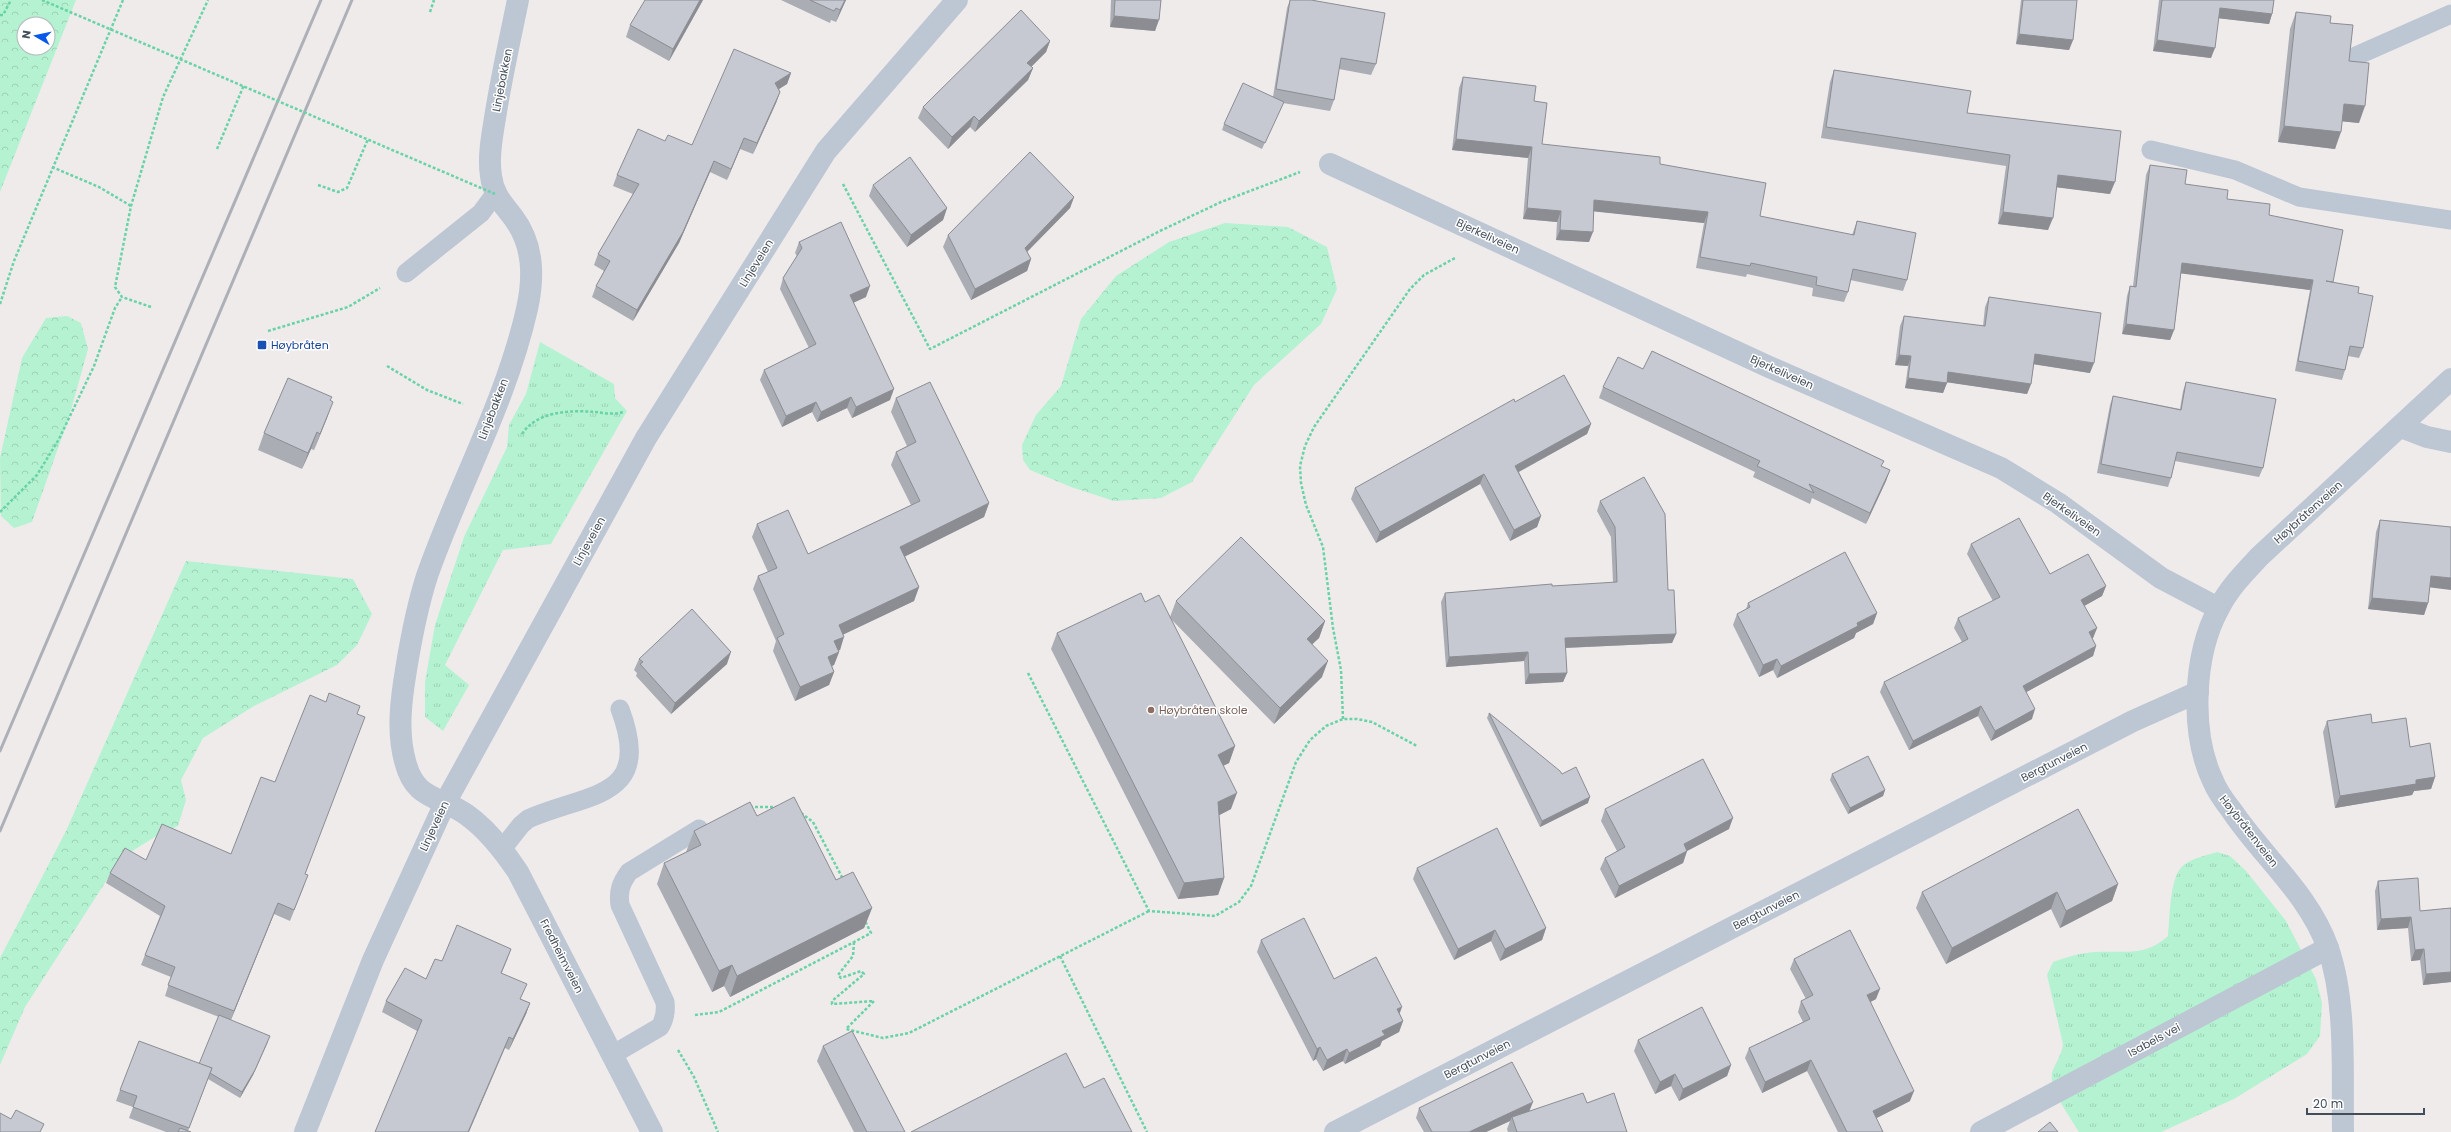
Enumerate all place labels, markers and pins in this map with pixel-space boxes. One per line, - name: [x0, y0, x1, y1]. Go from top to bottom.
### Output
- place label: Høybråten: [271, 337, 329, 353]
- marker: Høybråten: [256, 339, 268, 351]
- place label: Høybråten skole: [1159, 702, 1248, 718]
- marker: Høybråten skole: [1146, 705, 1156, 715]

